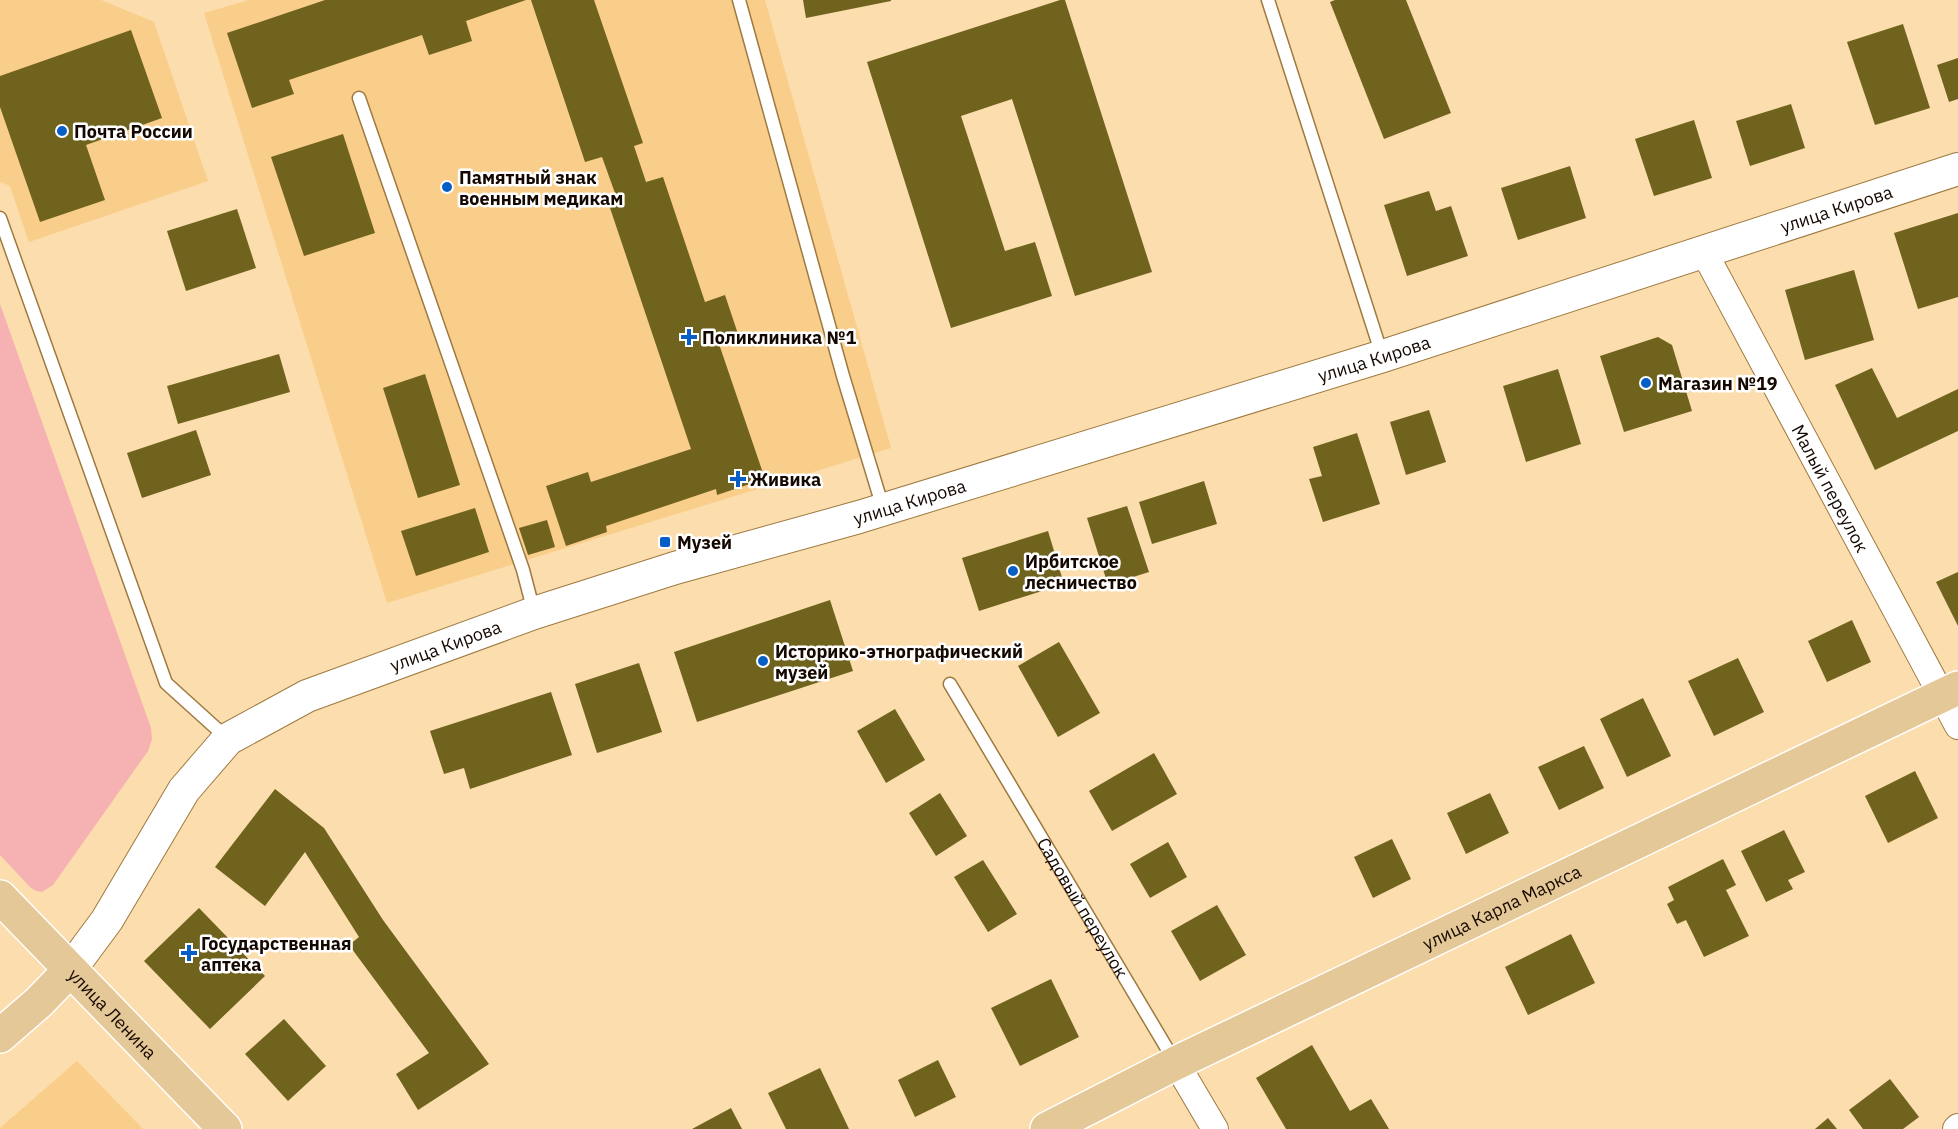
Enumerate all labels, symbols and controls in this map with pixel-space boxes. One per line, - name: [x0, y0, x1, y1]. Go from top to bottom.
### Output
- place label: Почта России: [74, 120, 193, 143]
- marker: Почта России: [55, 124, 69, 138]
- place label: Памятный знак военным медикам: [459, 166, 623, 210]
- marker: Памятный знак военным медикам: [440, 180, 454, 194]
- street label: улица Кирова: [1777, 180, 1896, 238]
- place label: Поликлиника №1: [702, 326, 856, 349]
- marker: Поликлиника №1: [680, 328, 698, 346]
- street label: улица Кирова: [1315, 330, 1433, 387]
- place label: Магазин №19: [1658, 372, 1778, 395]
- marker: Магазин №19: [1639, 376, 1653, 390]
- street label: Малый переулок: [1787, 420, 1874, 556]
- place label: Живика: [750, 468, 821, 491]
- marker: Живика: [731, 472, 745, 486]
- street label: улица Кирова: [851, 473, 969, 530]
- place label: Музей: [677, 531, 732, 554]
- marker: Музей: [658, 535, 672, 549]
- place label: Ирбитское лесничество: [1025, 550, 1137, 594]
- marker: Ирбитское лесничество: [1006, 564, 1020, 578]
- street label: улица Кирова: [387, 614, 505, 676]
- place label: Историко-этнографический музей: [775, 640, 1023, 684]
- marker: Историко-этнографический музей: [756, 654, 770, 668]
- street label: Садовый переулок: [1032, 833, 1134, 982]
- street label: улица Карла Маркса: [1419, 859, 1585, 955]
- place label: Государственная аптека: [201, 932, 352, 976]
- marker: Государственная аптека: [182, 946, 196, 960]
- street label: улица Ленина: [64, 963, 162, 1064]

